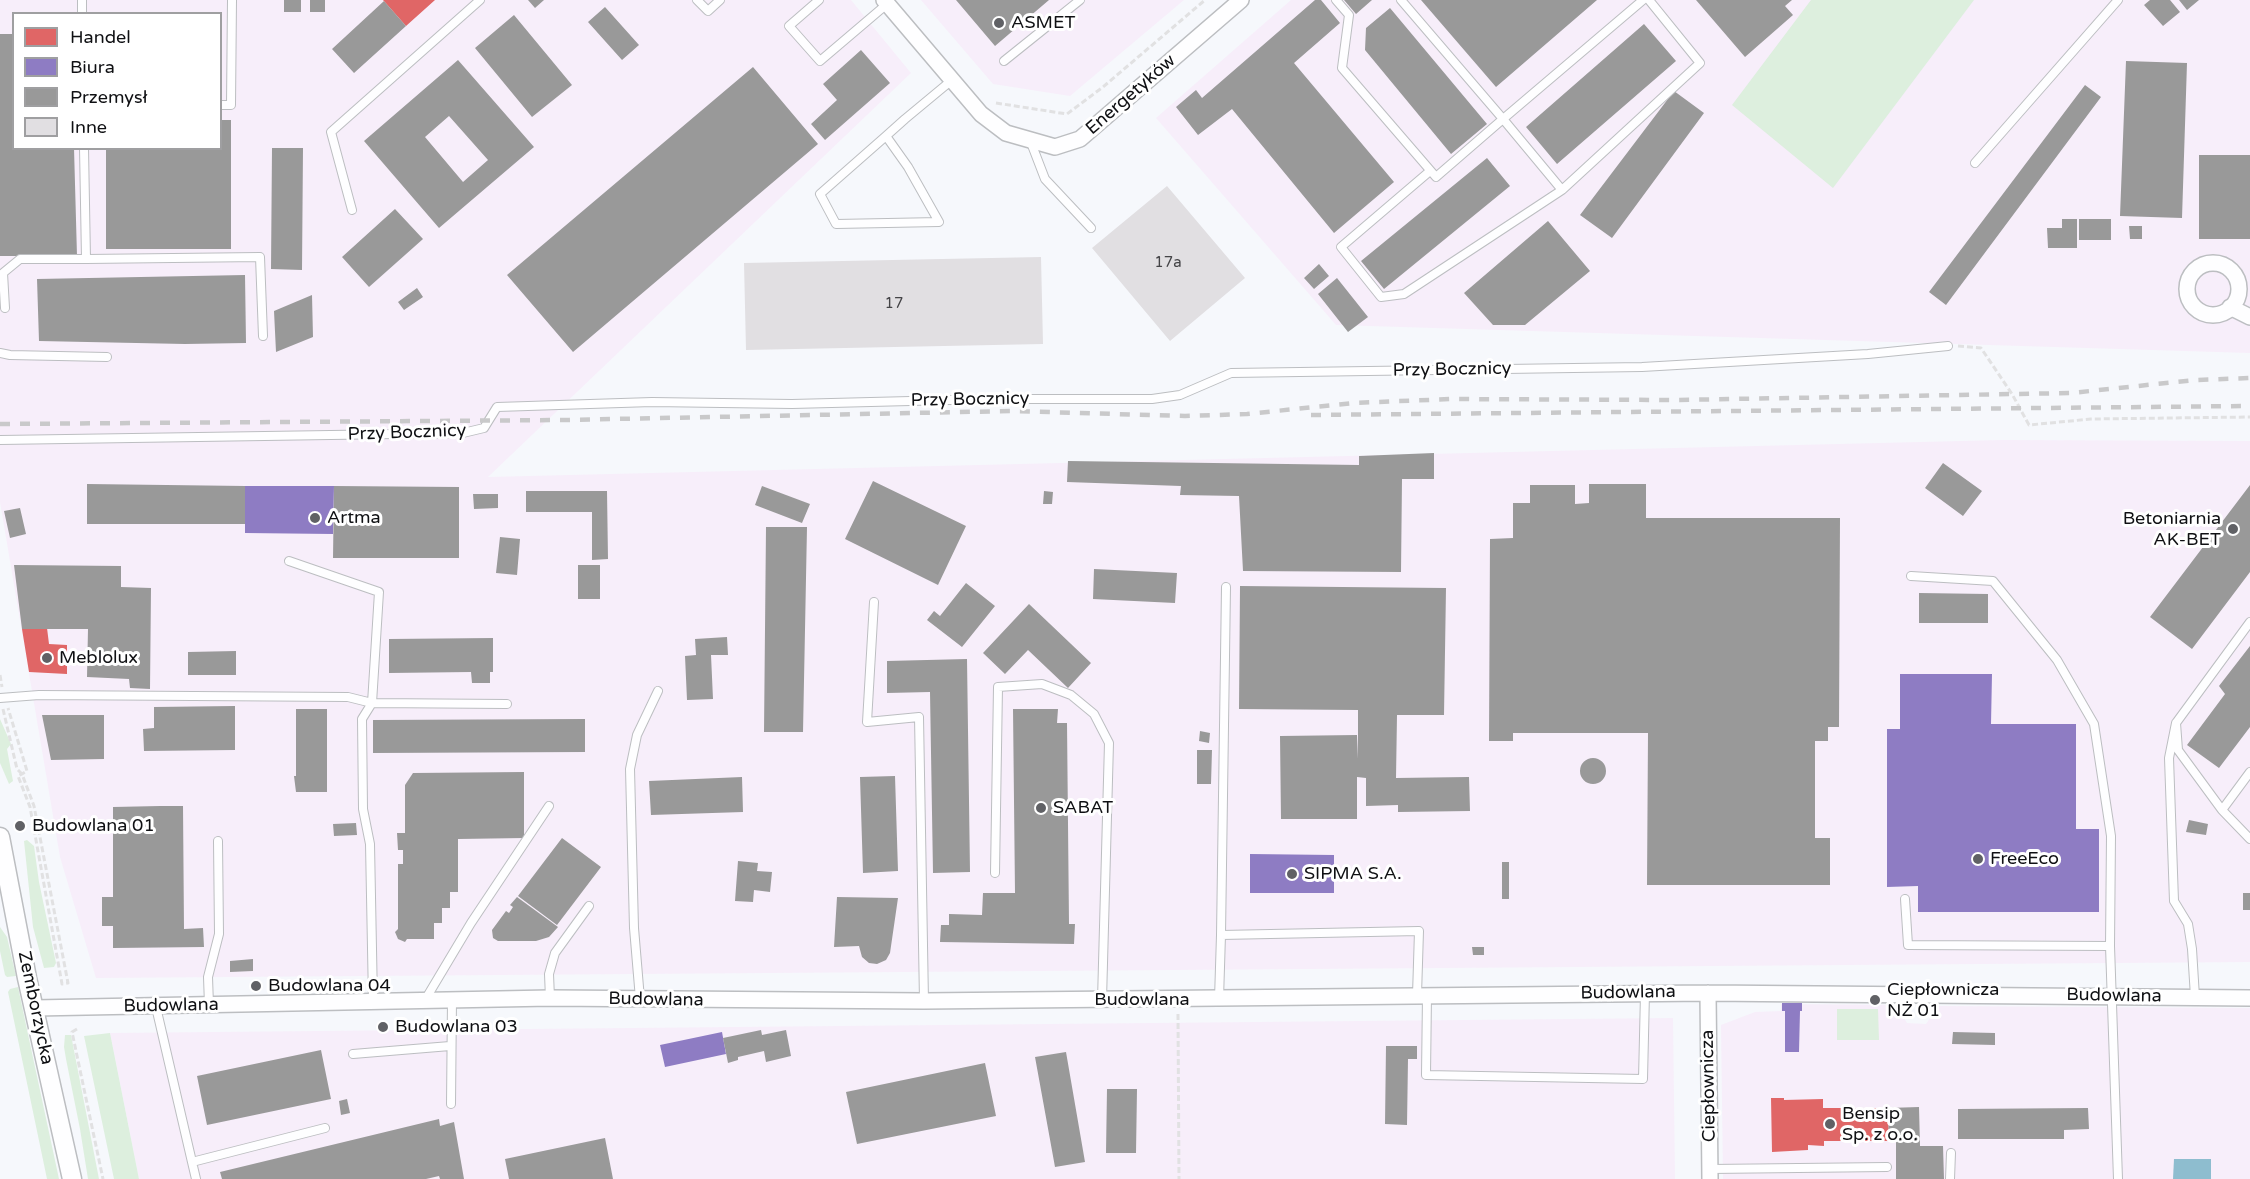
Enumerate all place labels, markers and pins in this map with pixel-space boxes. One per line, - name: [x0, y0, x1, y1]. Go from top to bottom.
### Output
- place label: ASMET: [1011, 12, 1075, 34]
- marker: ASMET: [992, 16, 1006, 30]
- place label: Artma: [327, 507, 381, 529]
- place label: Betoniarnia AK-BET: [2123, 508, 2221, 550]
- marker: Artma: [308, 511, 322, 525]
- marker: Betoniarnia AK-BET: [2226, 522, 2240, 536]
- place label: Meblolux: [59, 647, 138, 669]
- marker: Meblolux: [40, 651, 54, 665]
- place label: SABAT: [1053, 797, 1113, 819]
- marker: SABAT: [1034, 801, 1048, 815]
- place label: Budowlana 01: [32, 815, 155, 837]
- marker: Budowlana 01: [13, 819, 27, 833]
- place label: FreeEco: [1990, 848, 2059, 870]
- marker: FreeEco: [1971, 852, 1985, 866]
- place label: SIPMA S.A.: [1304, 863, 1402, 885]
- marker: SIPMA S.A.: [1285, 867, 1299, 881]
- place label: Budowlana 04: [268, 975, 391, 997]
- marker: Budowlana 04: [249, 979, 263, 993]
- place label: Ciepłownicza NŻ 01: [1887, 979, 1999, 1022]
- marker: Ciepłownicza NŻ 01: [1868, 993, 1882, 1007]
- place label: Budowlana 03: [395, 1016, 518, 1038]
- marker: Budowlana 03: [376, 1020, 390, 1034]
- place label: Bensip Sp. z o.o.: [1842, 1103, 1918, 1146]
- marker: Bensip Sp. z o.o.: [1823, 1117, 1837, 1131]

